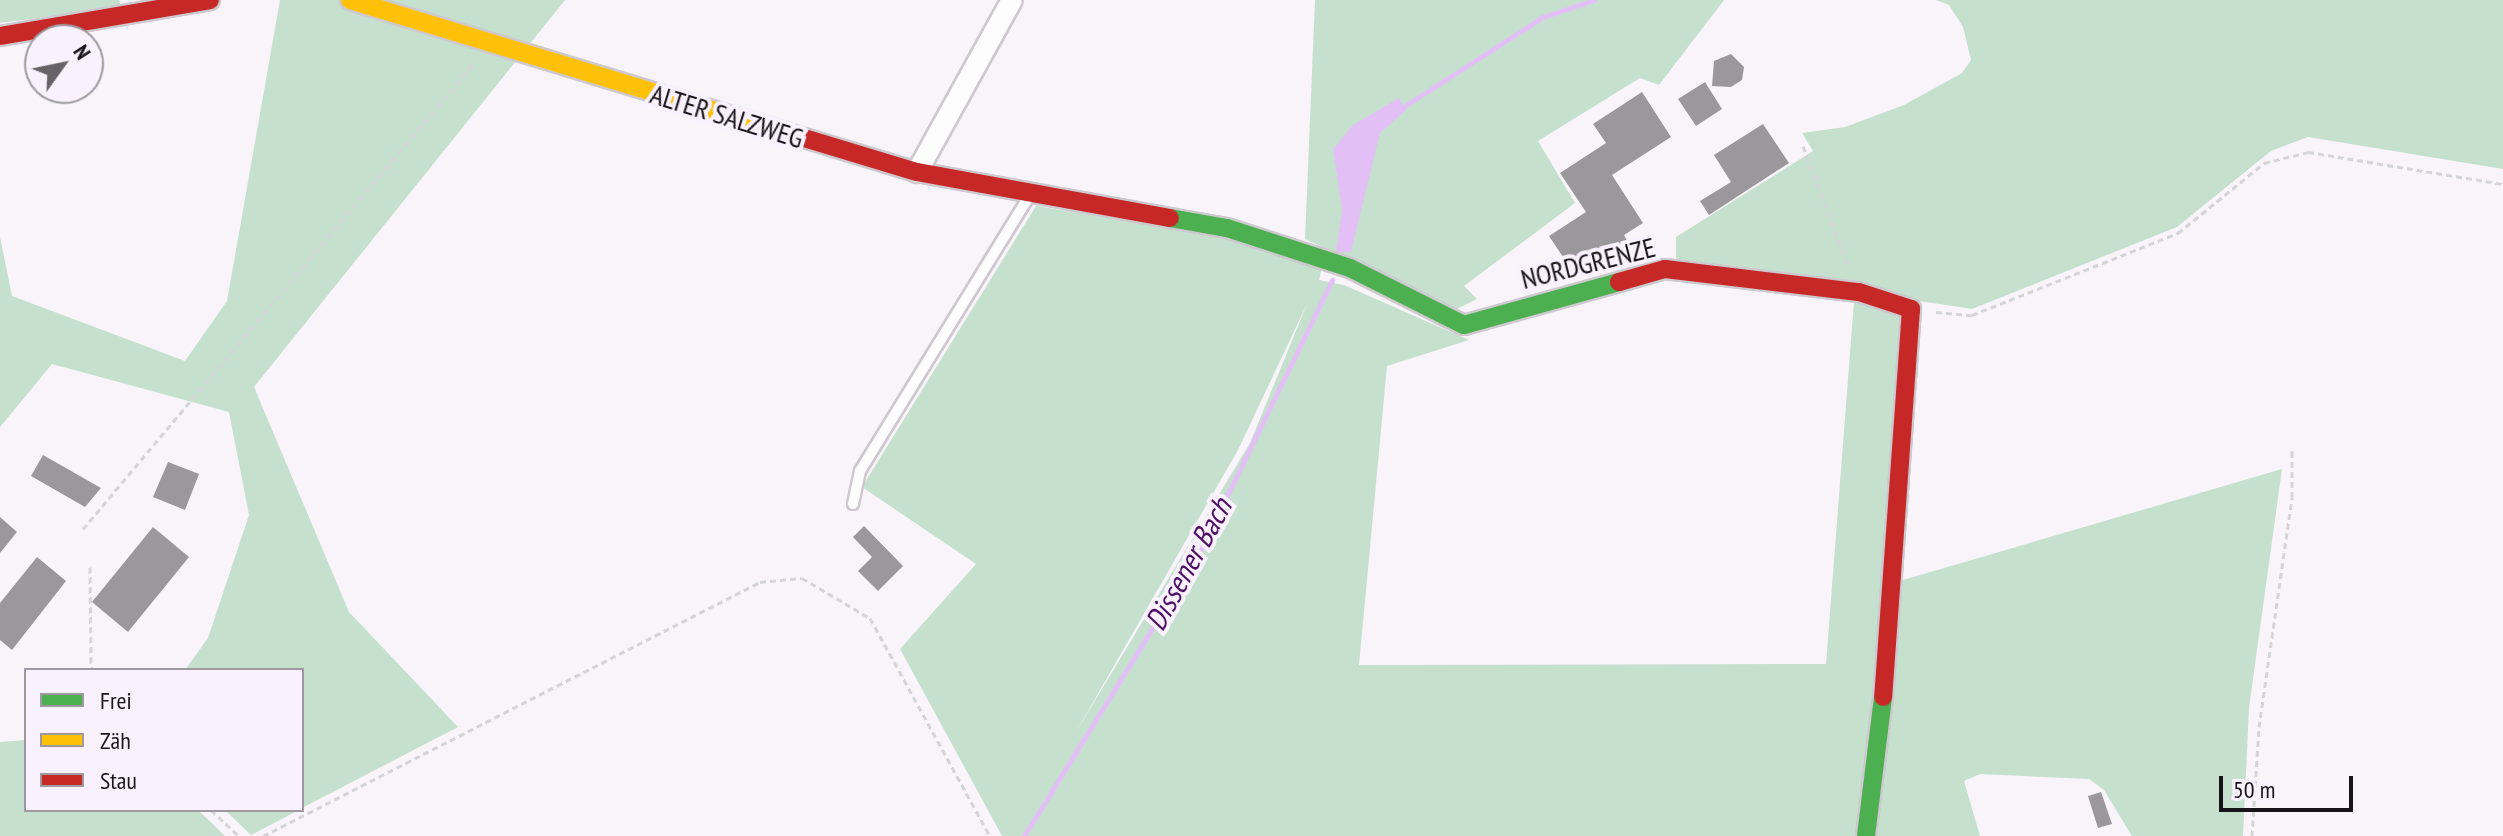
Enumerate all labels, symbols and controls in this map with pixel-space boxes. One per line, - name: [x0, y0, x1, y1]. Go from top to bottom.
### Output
- north arrow: [24, 24, 104, 104]
- text: N: [67, 39, 97, 65]
- street label: ALTER SALZWEG: [646, 77, 808, 155]
- street label: NORDGRENZE: [1517, 230, 1659, 296]
- water label: Dissener Bach: [1137, 492, 1239, 636]
- legend: [24, 668, 304, 812]
- text: Frei: [100, 685, 132, 716]
- text: Zäh: [100, 725, 131, 756]
- scale bar: [2223, 760, 2357, 810]
- text: Stau: [100, 765, 137, 796]
- text: 50 m: [2233, 774, 2275, 805]

